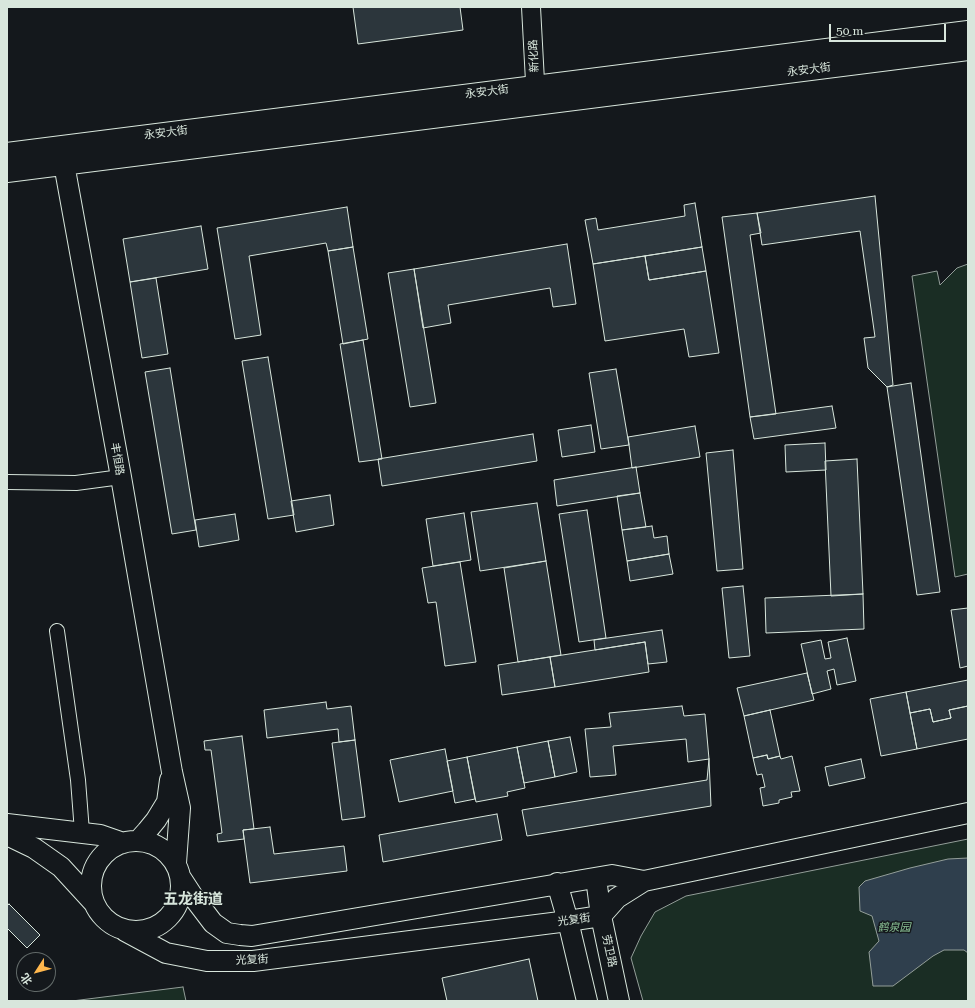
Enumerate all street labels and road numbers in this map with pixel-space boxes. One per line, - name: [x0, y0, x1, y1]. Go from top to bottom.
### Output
- street label: 新化路: [527, 39, 541, 73]
- street label: 永安大街: [786, 61, 832, 79]
- street label: 永安大街: [464, 83, 510, 101]
- street label: 永安大街: [143, 124, 189, 142]
- street label: 丰恒路: [108, 442, 126, 476]
- street label: 光复街: [557, 911, 591, 929]
- street label: 劳卫路: [599, 933, 619, 969]
- street label: 光复街: [235, 953, 269, 967]

